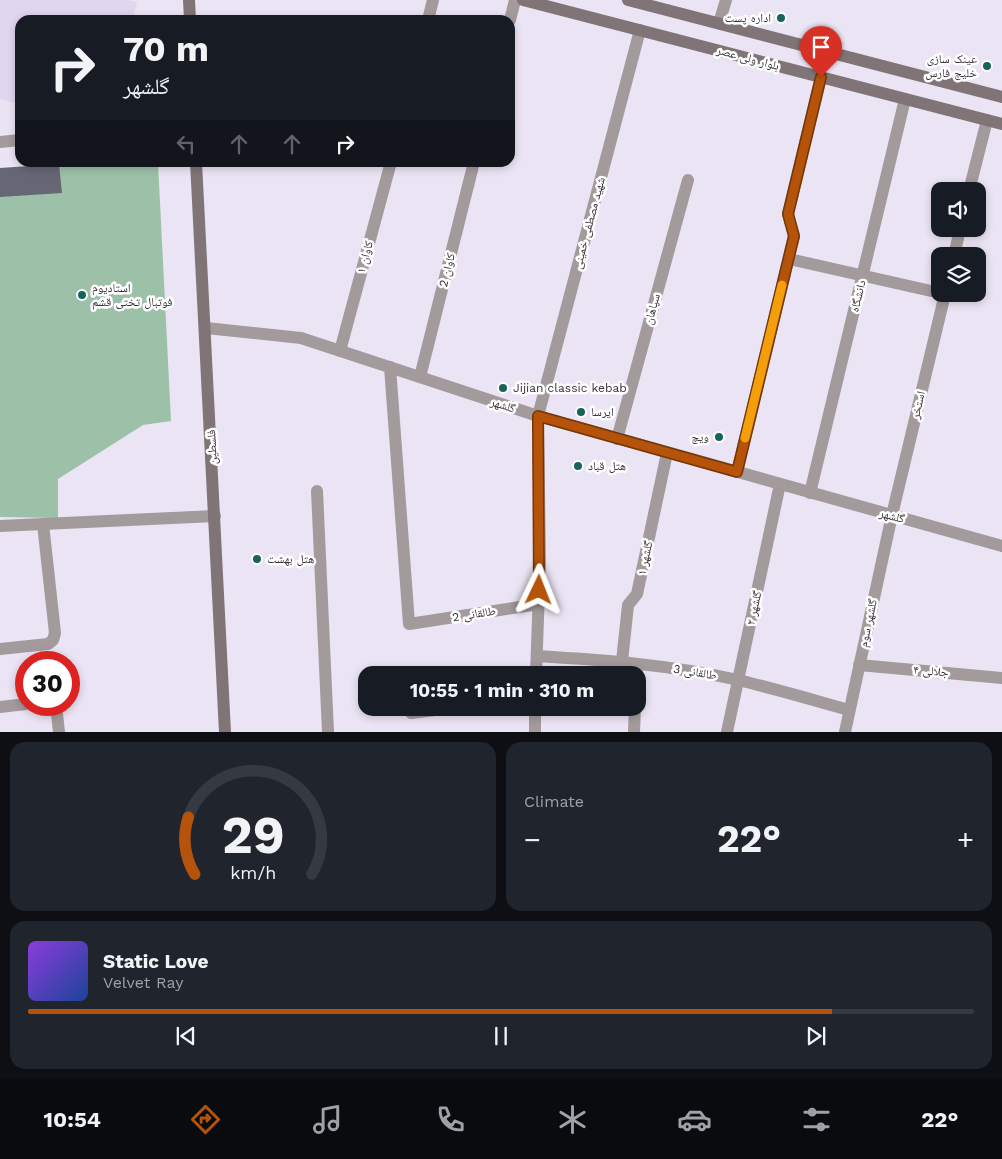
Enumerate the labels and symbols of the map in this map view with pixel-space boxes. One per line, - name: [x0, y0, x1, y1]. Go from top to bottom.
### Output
- place label: اداره پست: [725, 11, 771, 25]
- marker: اداره پست: [775, 12, 787, 24]
- pin: [800, 26, 842, 77]
- street label: بلوار ولی عصر: [714, 43, 781, 73]
- place label: عینک سازی خلیج فارس: [925, 52, 977, 80]
- marker: عینک سازی خلیج فارس: [981, 60, 993, 72]
- street label: شهید مصطفی خمینی: [570, 175, 608, 271]
- street label: کاوان ۱: [354, 239, 376, 275]
- street label: کاوان 2: [436, 252, 458, 288]
- street label: دانشگاه: [847, 279, 869, 313]
- place label: استادیوم فوتبال تختی قشم: [92, 281, 173, 310]
- marker: استادیوم فوتبال تختی قشم: [76, 289, 88, 301]
- street label: سپاهان: [641, 292, 663, 326]
- place label: Jijian classic kebab: [513, 381, 627, 395]
- marker: Jijian classic kebab: [497, 382, 509, 394]
- street label: استخر: [908, 390, 928, 421]
- street label: گلشهر: [488, 394, 517, 416]
- place label: ایرسا: [591, 405, 614, 419]
- marker: ایرسا: [575, 406, 587, 418]
- street label: فلسطین: [204, 429, 220, 465]
- place label: ویچ: [691, 430, 709, 444]
- marker: ویچ: [713, 431, 725, 443]
- place label: هتل قباد: [588, 459, 626, 473]
- marker: هتل قباد: [572, 460, 584, 472]
- street label: گلشهر: [877, 506, 906, 526]
- street label: گلشهر ۱: [635, 540, 655, 576]
- place label: هتل بهشت: [267, 552, 314, 566]
- marker: هتل بهشت: [251, 553, 263, 565]
- position arrow: [512, 563, 564, 615]
- street label: گلشهر ۲: [744, 590, 764, 626]
- street label: گلشهر سوم: [856, 598, 881, 649]
- street label: طالقانی 2: [451, 604, 497, 624]
- speed limit sign: 30: [15, 651, 80, 716]
- street label: طالقانی 3: [672, 662, 718, 682]
- street label: جلالی ۴: [913, 662, 950, 680]

